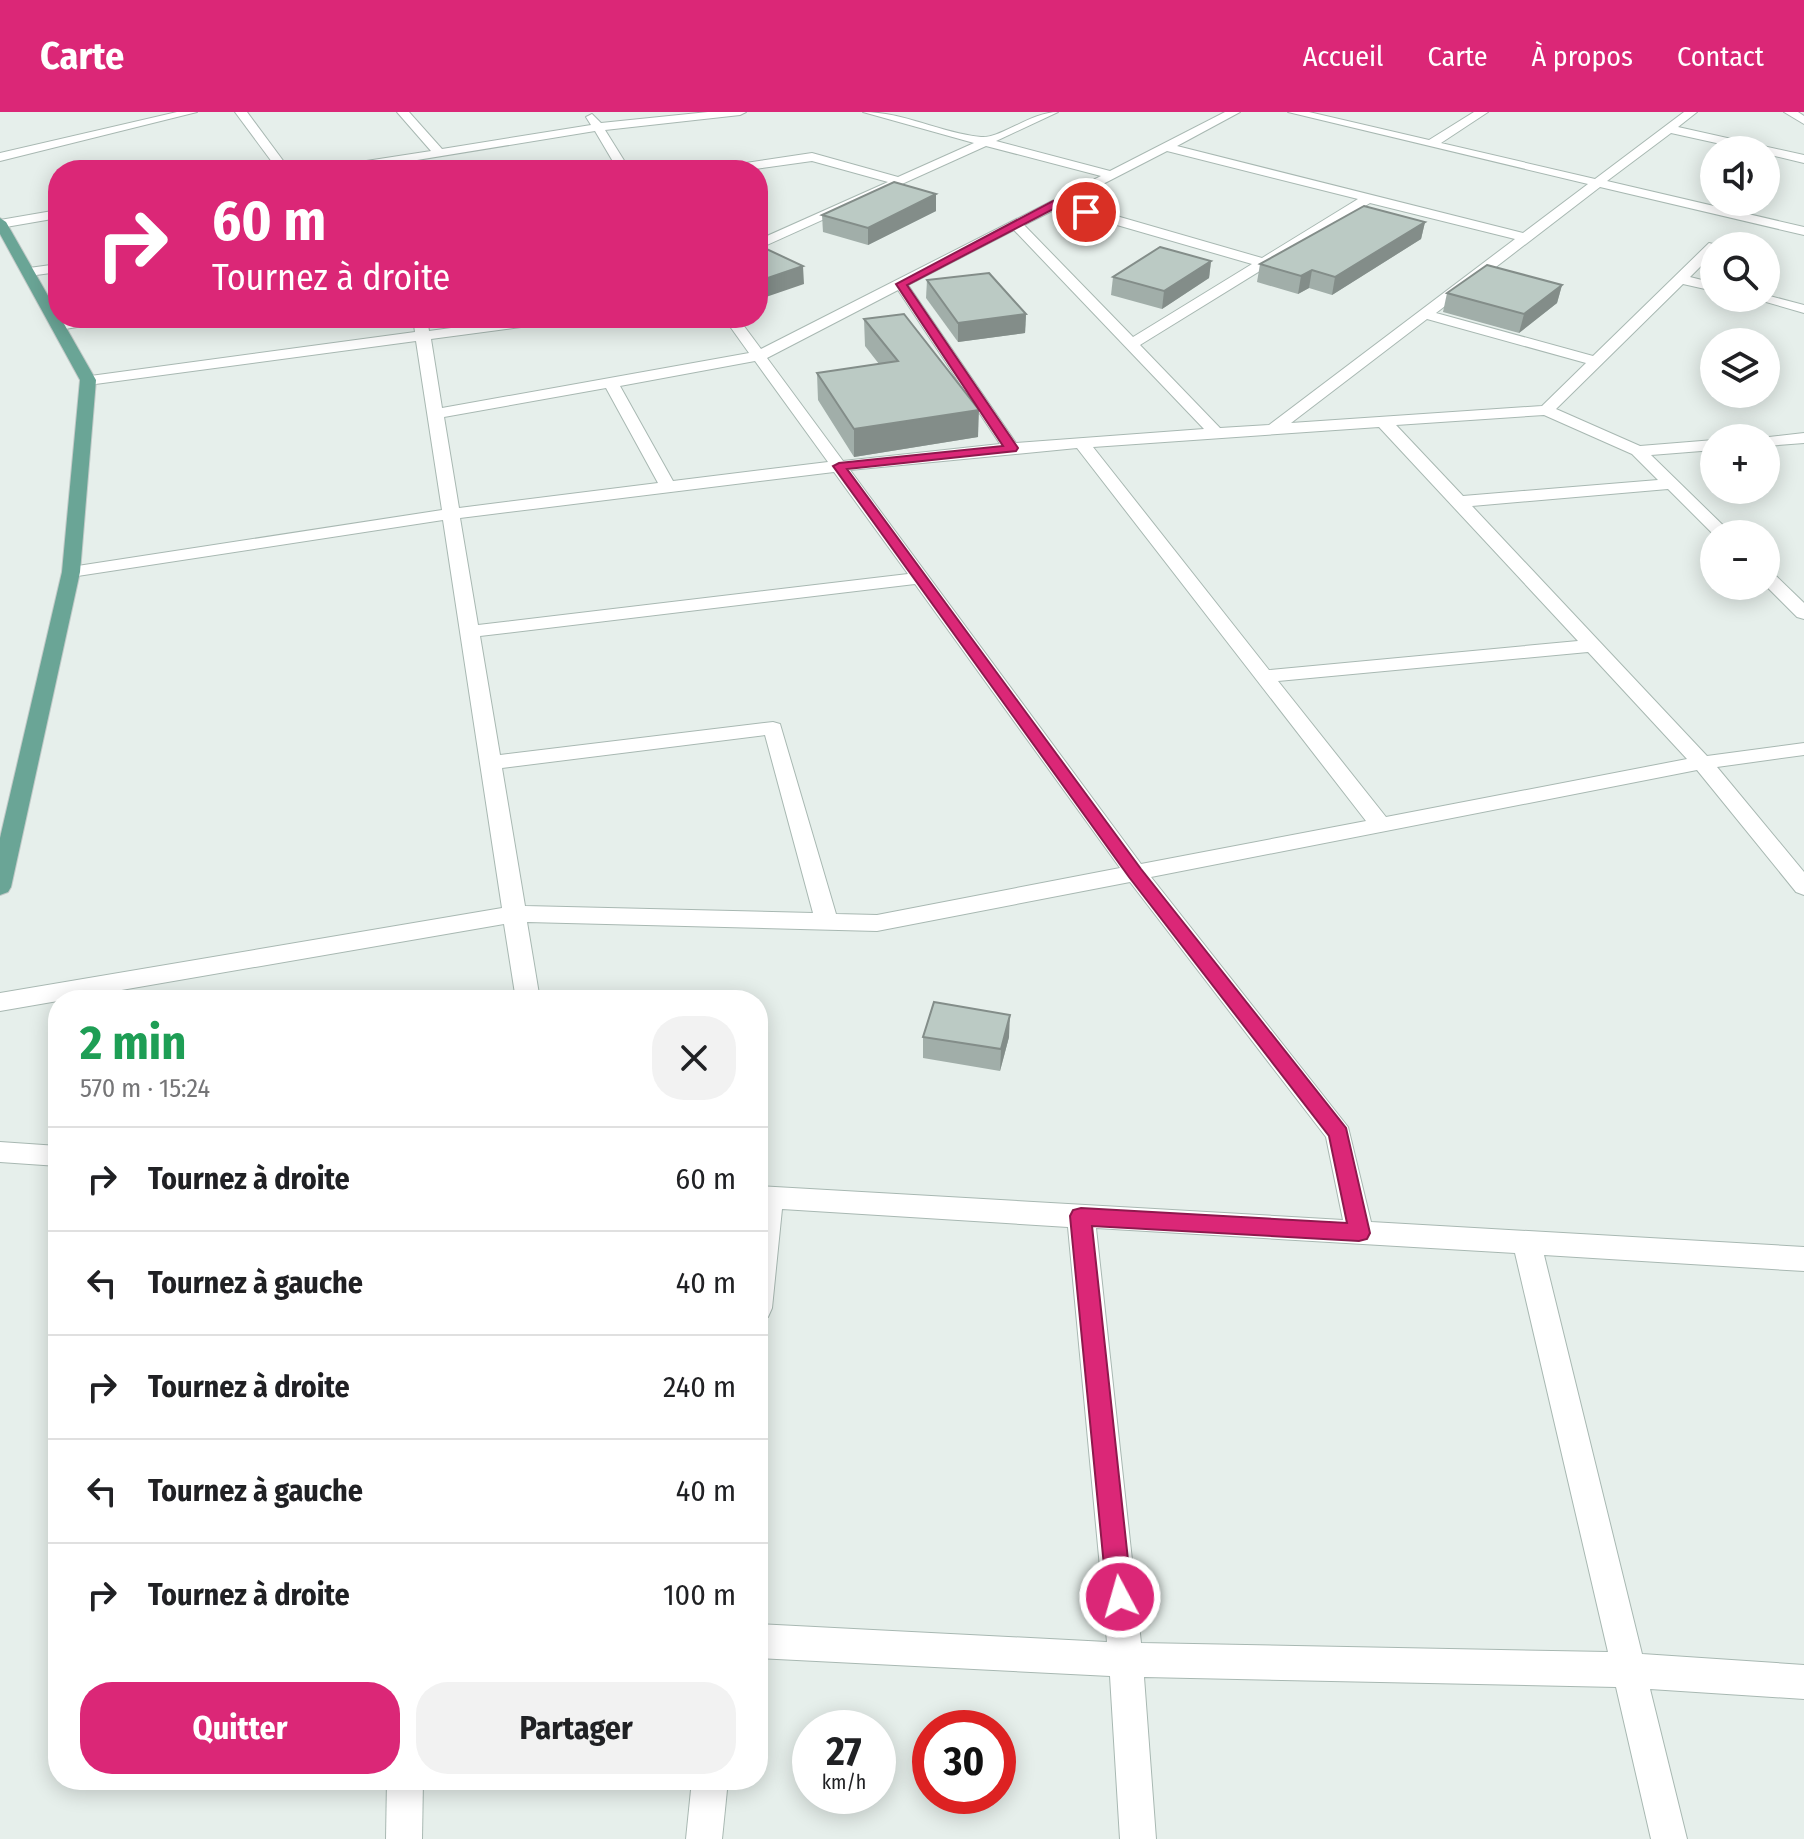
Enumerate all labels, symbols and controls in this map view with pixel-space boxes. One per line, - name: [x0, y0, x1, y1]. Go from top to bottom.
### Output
- text: Carte: [40, 33, 124, 79]
- text: Accueil: [1303, 40, 1384, 73]
- text: Carte: [1428, 40, 1488, 73]
- text: À propos: [1532, 40, 1633, 73]
- text: Contact: [1677, 40, 1764, 73]
- map controls: [1700, 136, 1780, 600]
- button: sound: [1700, 136, 1780, 216]
- pin: [1052, 178, 1120, 246]
- text: 60 m: [212, 188, 326, 255]
- icon: arrive: [1064, 190, 1108, 234]
- icon: right: [80, 192, 184, 296]
- button: search: [1700, 232, 1780, 312]
- text: Tournez à droite: [212, 256, 450, 300]
- button: layers: [1700, 328, 1780, 408]
- button: +: [1700, 424, 1780, 504]
- button: −: [1700, 520, 1780, 600]
- text: 2 min: [80, 1014, 186, 1072]
- button: close: [652, 1016, 736, 1100]
- text: 570 m · 15:24: [80, 1073, 210, 1104]
- icon: right: [80, 1157, 124, 1201]
- text: Tournez à droite: [148, 1161, 350, 1197]
- text: 60 m: [675, 1161, 736, 1197]
- icon: left: [80, 1261, 124, 1305]
- text: Tournez à gauche: [148, 1265, 363, 1301]
- text: 40 m: [676, 1265, 736, 1301]
- icon: right: [80, 1365, 124, 1409]
- text: Tournez à droite: [148, 1369, 350, 1405]
- text: 240 m: [663, 1369, 736, 1405]
- icon: left: [80, 1469, 124, 1513]
- text: Tournez à gauche: [148, 1473, 363, 1509]
- text: 40 m: [676, 1473, 736, 1509]
- position arrow: [1078, 1555, 1162, 1639]
- icon: right: [80, 1573, 124, 1617]
- text: Tournez à droite: [148, 1577, 350, 1613]
- text: 100 m: [663, 1577, 736, 1613]
- button: Quitter: [80, 1682, 400, 1774]
- button: Partager: [416, 1682, 736, 1774]
- speed limit sign: 30: [912, 1710, 1016, 1814]
- text: 27: [826, 1728, 862, 1776]
- text: km/h: [822, 1770, 866, 1794]

